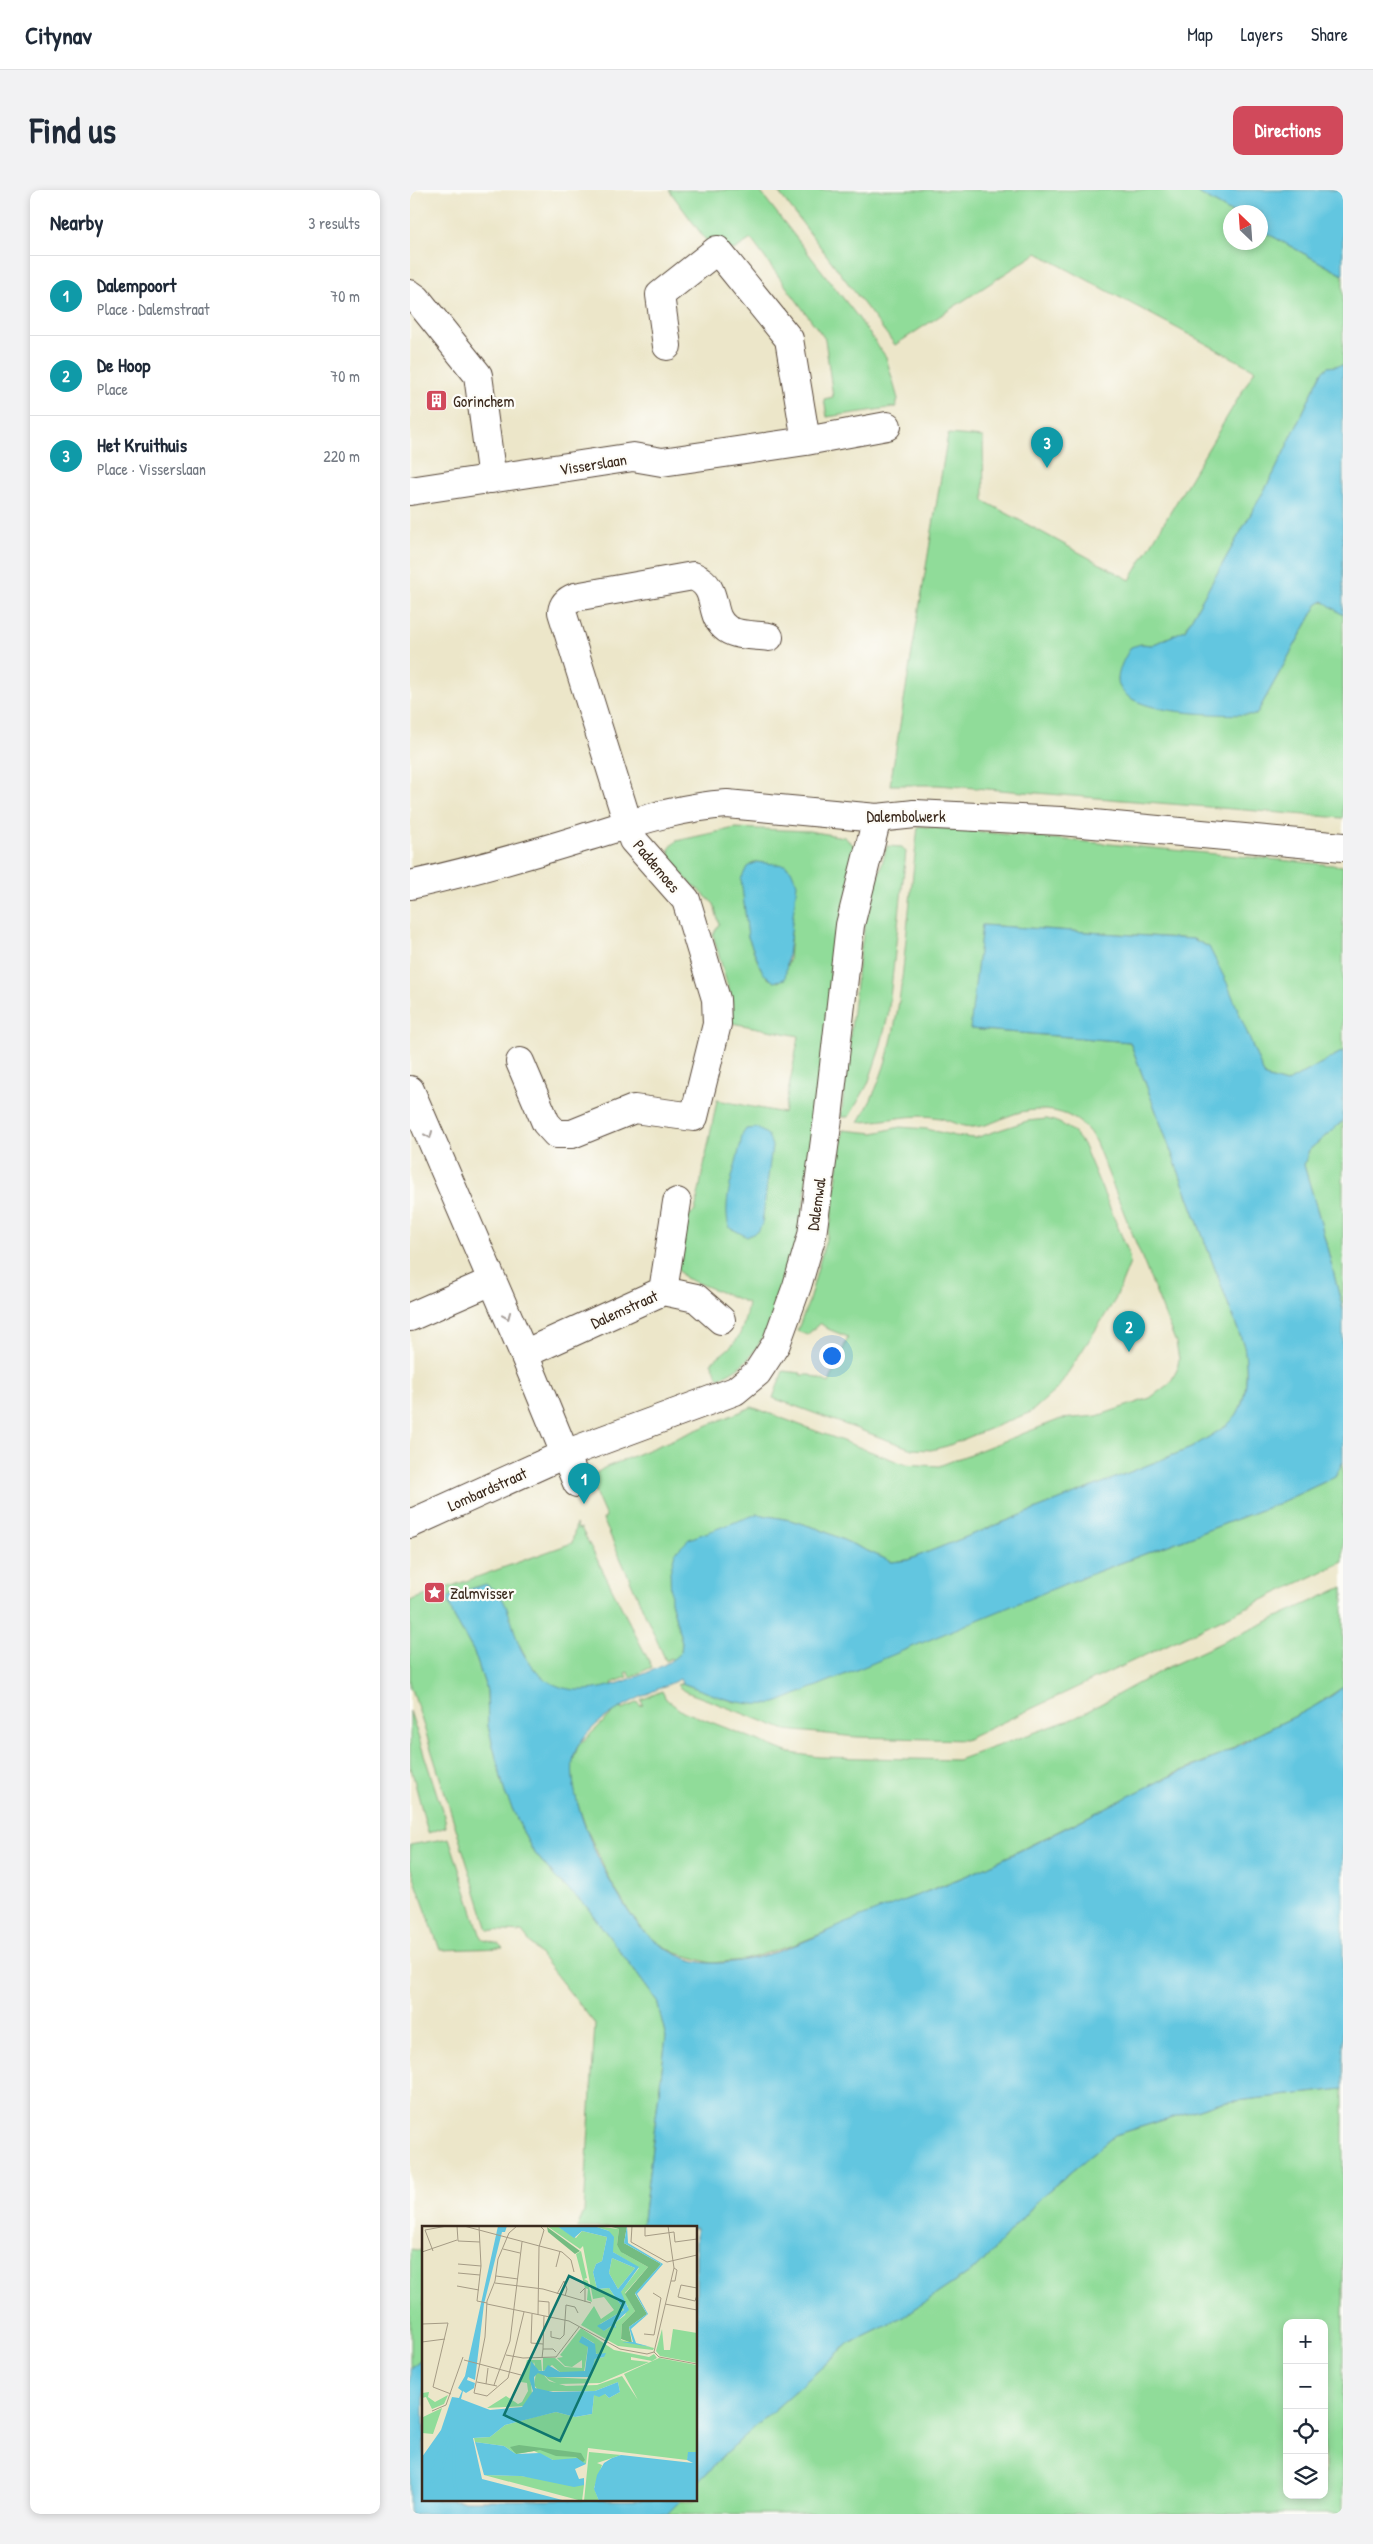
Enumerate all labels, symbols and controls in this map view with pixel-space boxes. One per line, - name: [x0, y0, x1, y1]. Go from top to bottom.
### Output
- text: Citynav: [25, 19, 92, 51]
- text: Map: [1187, 22, 1213, 47]
- text: Layers: [1241, 22, 1283, 47]
- text: Share: [1311, 22, 1348, 47]
- button: Directions: [1233, 106, 1343, 155]
- text: Find us: [30, 107, 116, 154]
- north arrow: [1223, 205, 1268, 250]
- text: Nearby: [50, 208, 103, 237]
- text: 3 results: [308, 212, 360, 234]
- text: Dalempoort: [97, 272, 176, 298]
- text: 1: [63, 285, 69, 307]
- text: 70 m: [330, 285, 360, 307]
- text: Place · Dalemstraat: [97, 298, 210, 320]
- text: De Hoop: [97, 352, 150, 378]
- text: 2: [62, 365, 70, 387]
- text: 70 m: [330, 365, 360, 387]
- text: Place: [97, 378, 128, 400]
- building icon: Gorinchem: [425, 389, 449, 413]
- place label: Gorinchem: [453, 390, 514, 412]
- pin: 3: [1031, 427, 1063, 468]
- text: Het Kruithuis: [97, 432, 187, 458]
- text: 3: [62, 445, 70, 467]
- text: 220 m: [323, 445, 360, 467]
- street label: Visserslaan: [558, 448, 628, 480]
- text: Place · Visserslaan: [97, 458, 206, 480]
- street label: Dalembolwerk: [866, 805, 946, 827]
- street label: Paddemoes: [628, 835, 686, 897]
- one-way arrow: [423, 1130, 434, 1139]
- street label: Dalemwal: [801, 1175, 831, 1232]
- street label: Dalemstraat: [587, 1284, 661, 1334]
- pin: 2: [1113, 1311, 1145, 1352]
- one-way arrow: [501, 1312, 511, 1320]
- your location: [819, 1343, 845, 1369]
- street label: Lombardstraat: [444, 1462, 530, 1516]
- pin: 1: [568, 1463, 600, 1504]
- place icon: Zalmvisser: [422, 1581, 446, 1605]
- place label: Zalmvisser: [450, 1582, 514, 1604]
- inset map: [422, 2226, 698, 2502]
- map controls: [1283, 2319, 1328, 2499]
- button: +: [1283, 2319, 1328, 2364]
- button: −: [1283, 2364, 1328, 2409]
- button: locate: [1283, 2409, 1328, 2454]
- button: layers: [1283, 2454, 1328, 2499]

